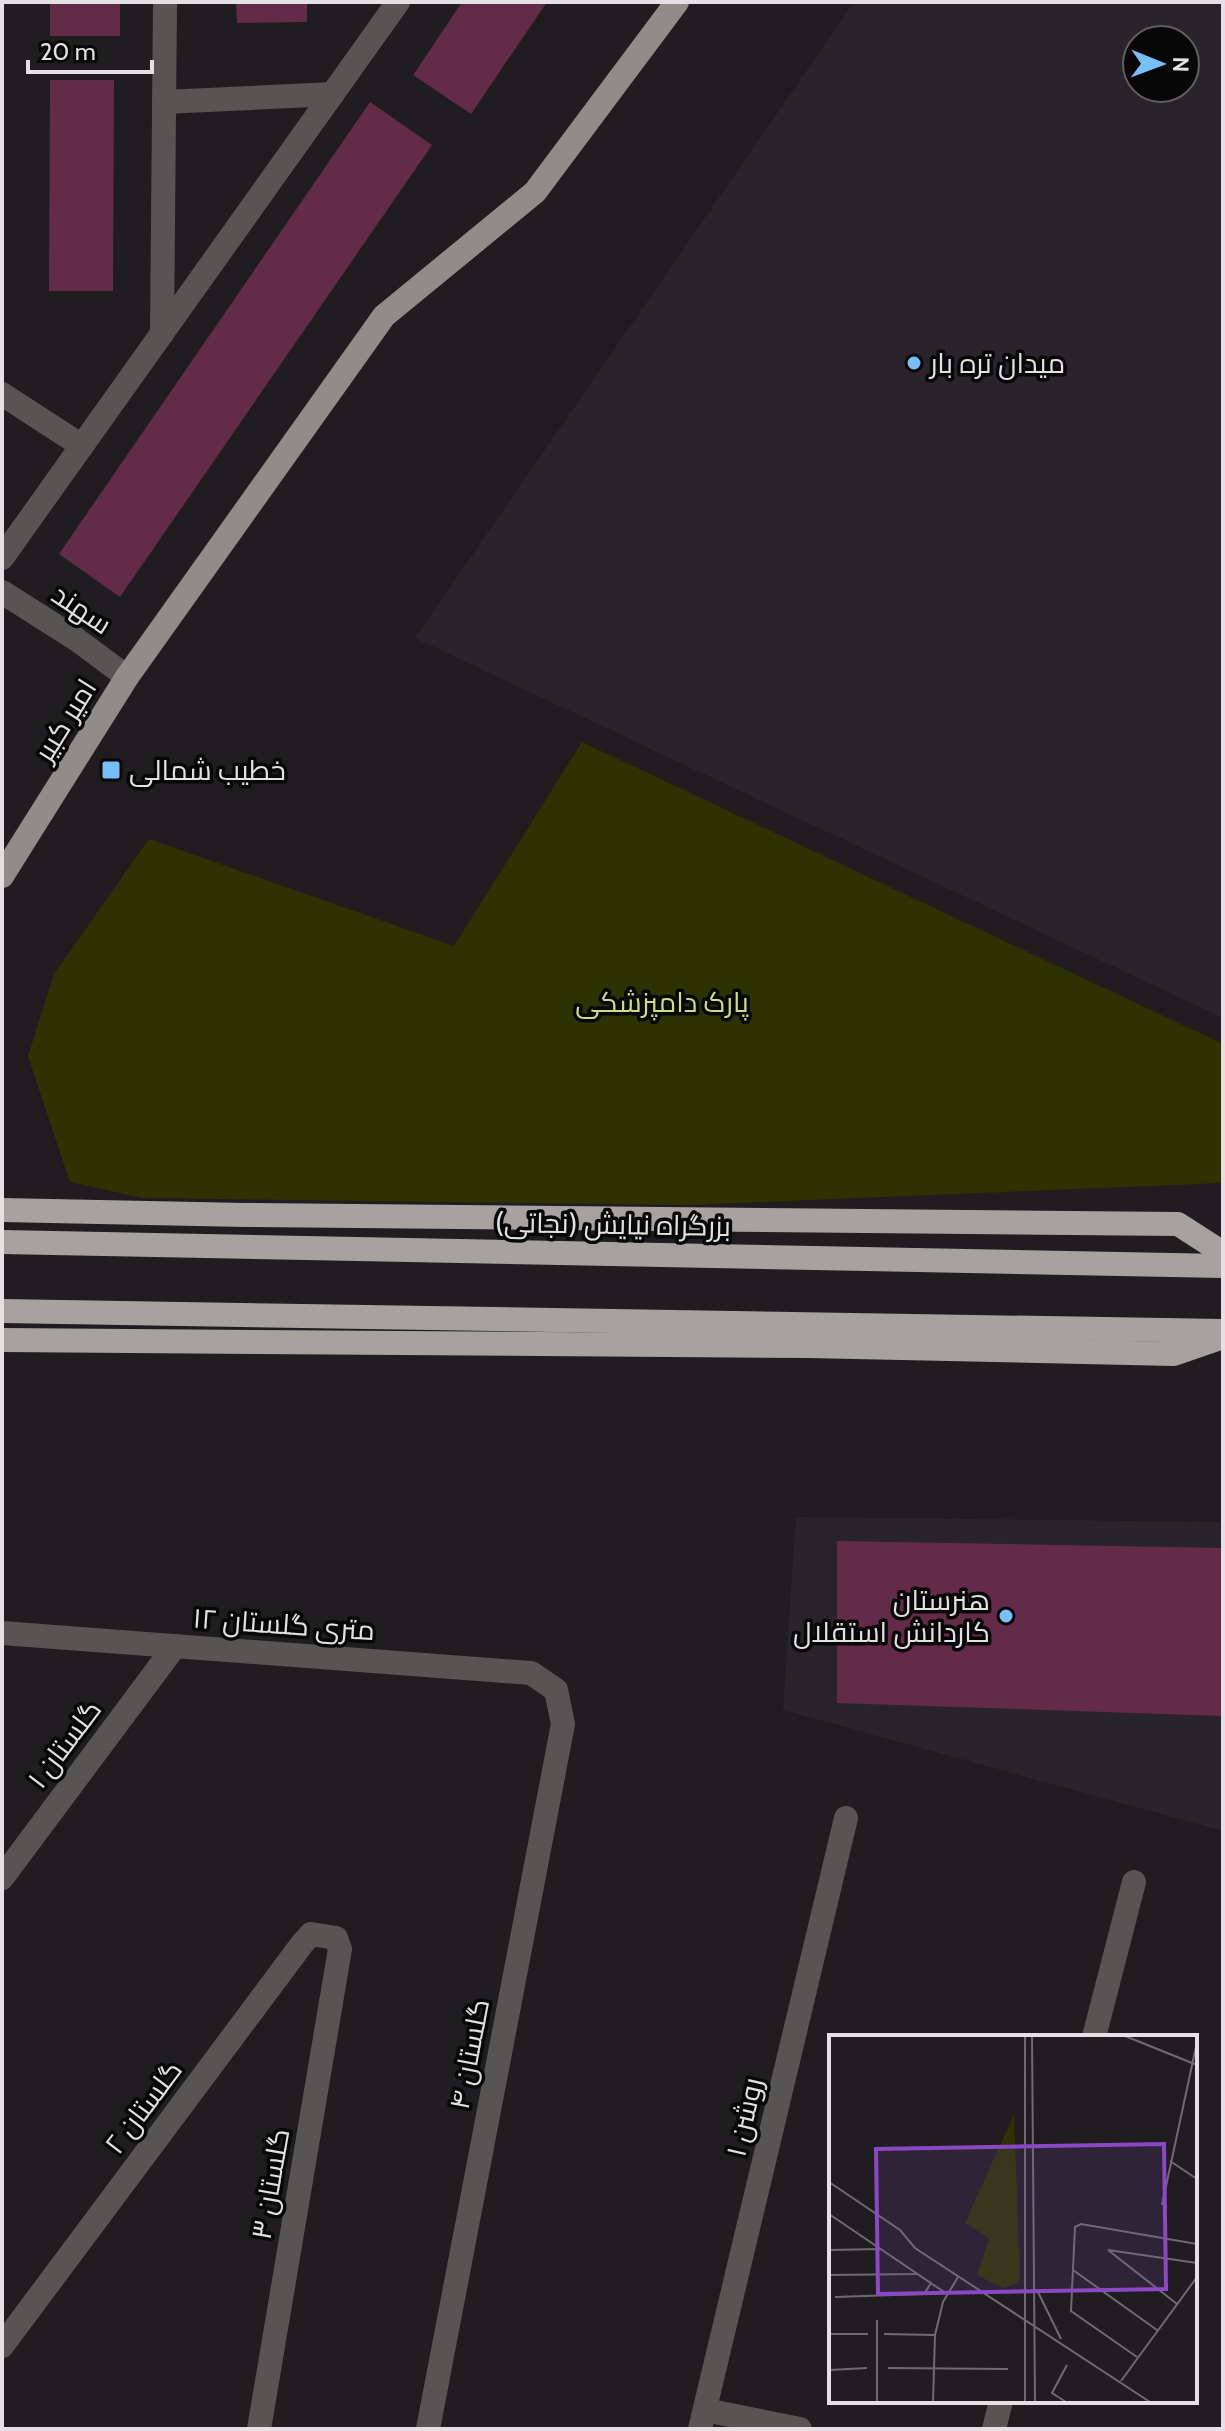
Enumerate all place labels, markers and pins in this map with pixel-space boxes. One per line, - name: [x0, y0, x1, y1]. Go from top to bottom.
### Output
- place label: میدان تره بار: [928, 346, 1065, 380]
- marker: میدان تره بار: [905, 354, 923, 372]
- place label: خطیب شمالی: [129, 753, 286, 787]
- marker: خطیب شمالی: [100, 759, 122, 781]
- place label: هنرستان کاردانش استقلال: [793, 1583, 990, 1649]
- marker: هنرستان کاردانش استقلال: [997, 1607, 1015, 1625]

